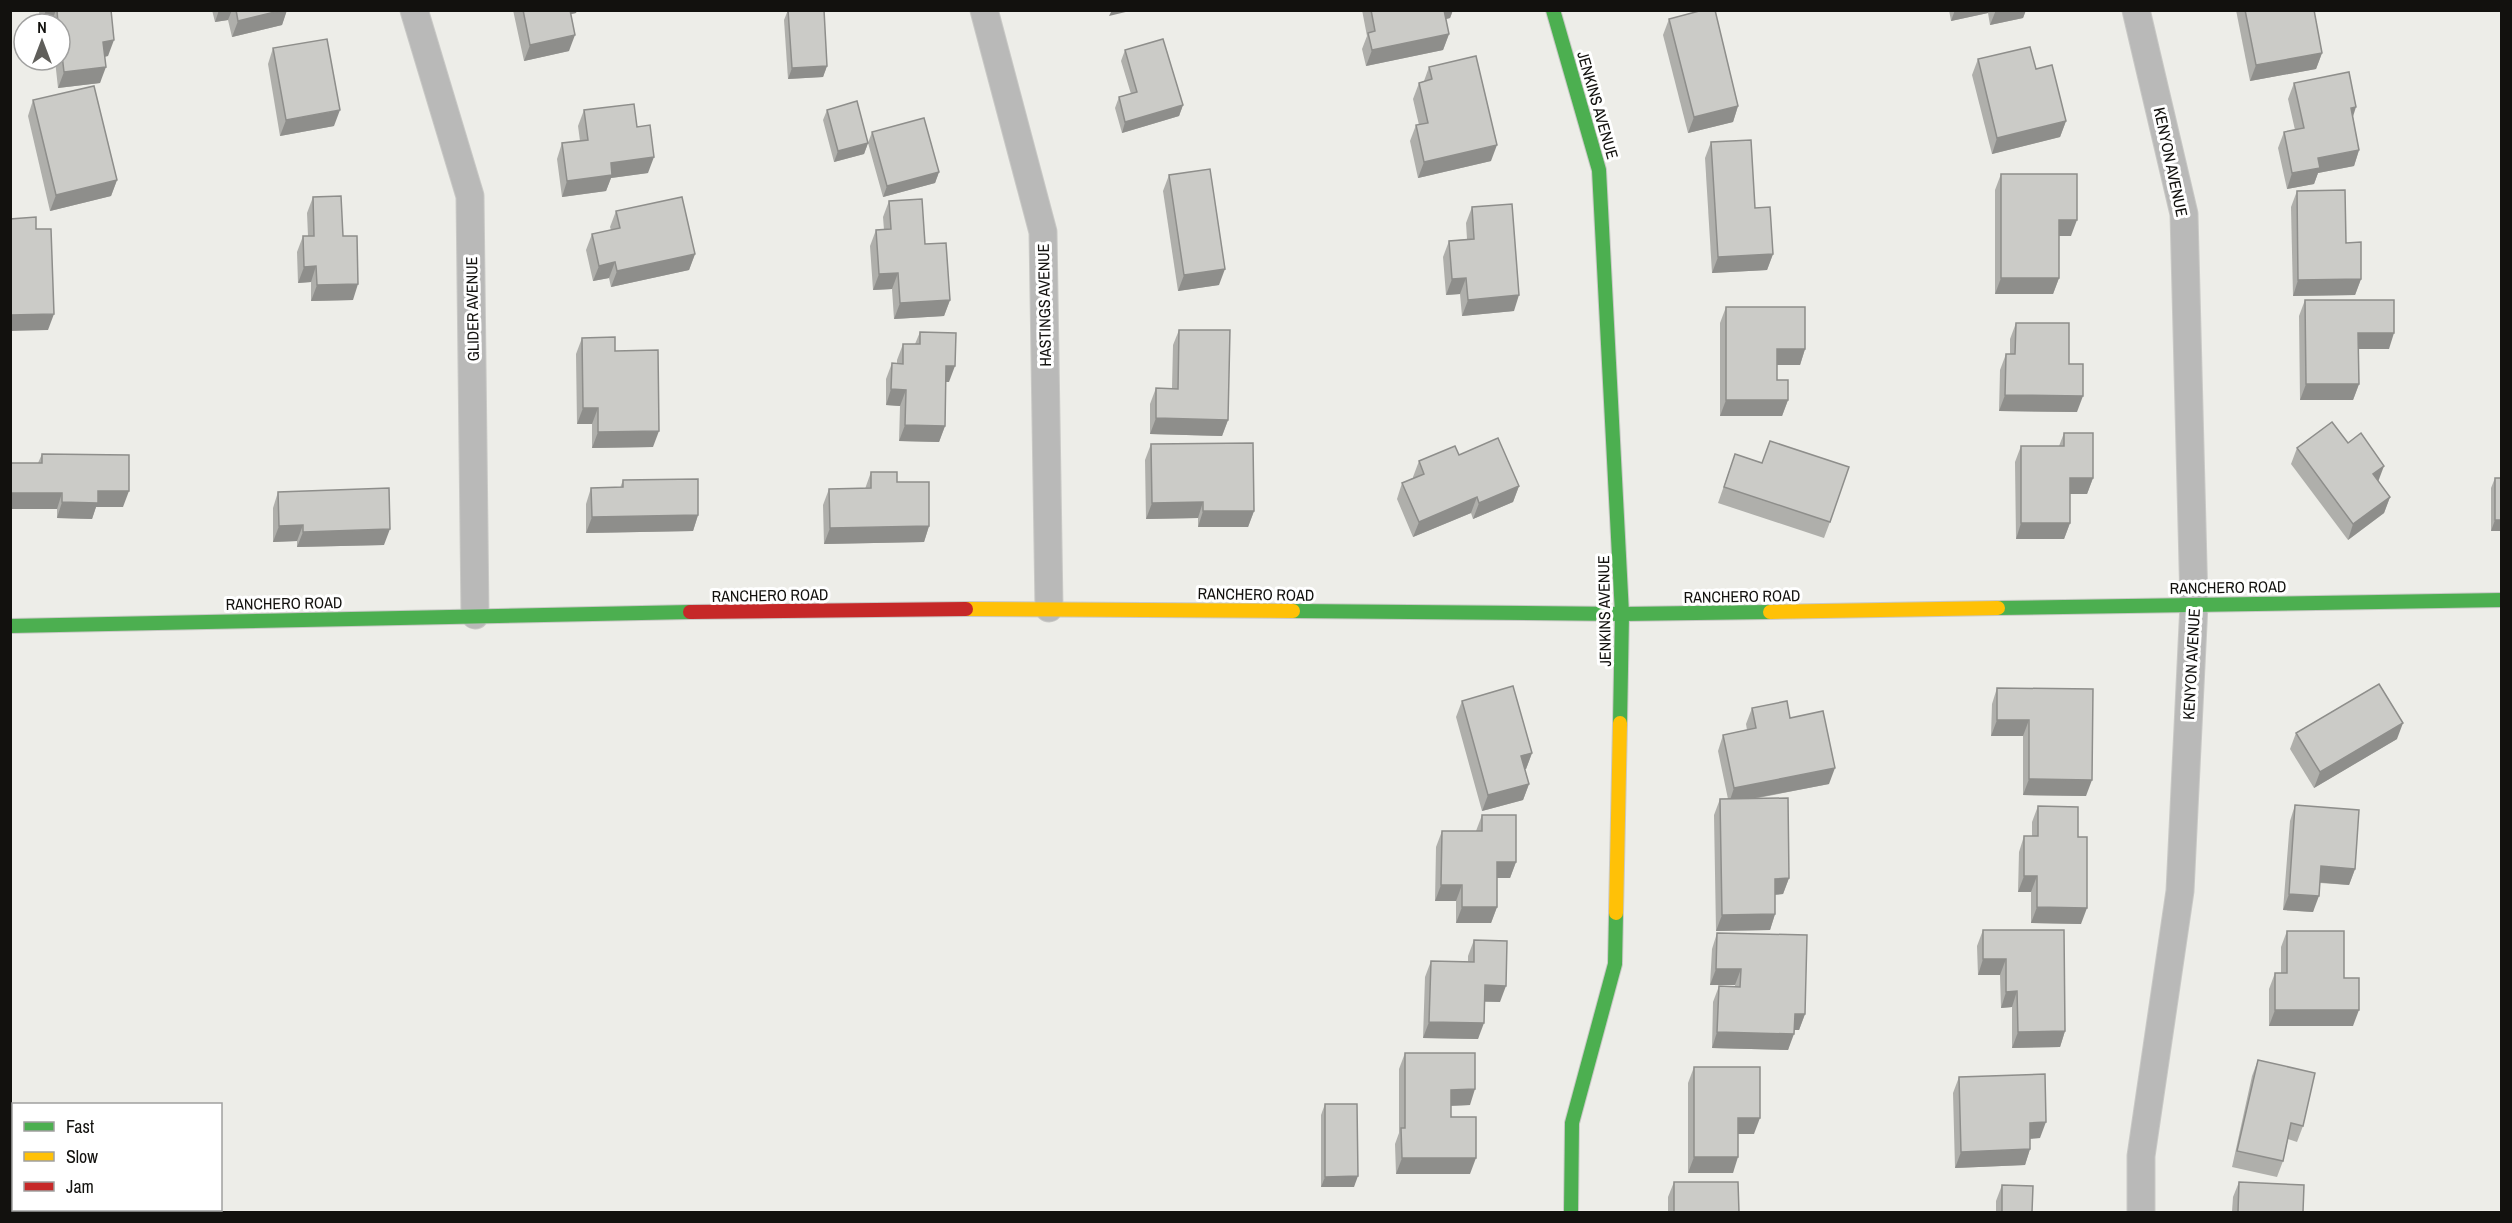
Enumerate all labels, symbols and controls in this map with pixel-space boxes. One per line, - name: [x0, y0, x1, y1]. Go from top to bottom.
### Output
- north arrow: [12, 12, 72, 72]
- text: N: [37, 16, 47, 38]
- street label: JENKINS AVENUE: [1572, 48, 1624, 162]
- street label: KENYON AVENUE: [2149, 105, 2193, 219]
- street label: HASTINGS AVENUE: [1032, 243, 1056, 367]
- street label: GLIDER AVENUE: [460, 256, 484, 362]
- street label: JENKINS AVENUE: [1592, 555, 1616, 667]
- street label: RANCHERO ROAD: [2170, 575, 2286, 599]
- street label: RANCHERO ROAD: [1198, 582, 1314, 606]
- street label: RANCHERO ROAD: [712, 583, 828, 607]
- street label: RANCHERO ROAD: [1684, 584, 1800, 608]
- street label: RANCHERO ROAD: [226, 591, 342, 615]
- street label: KENYON AVENUE: [2177, 608, 2205, 720]
- legend: [12, 1103, 222, 1211]
- text: Fast: [66, 1114, 94, 1139]
- text: Slow: [66, 1144, 98, 1169]
- text: Jam: [66, 1174, 94, 1199]

